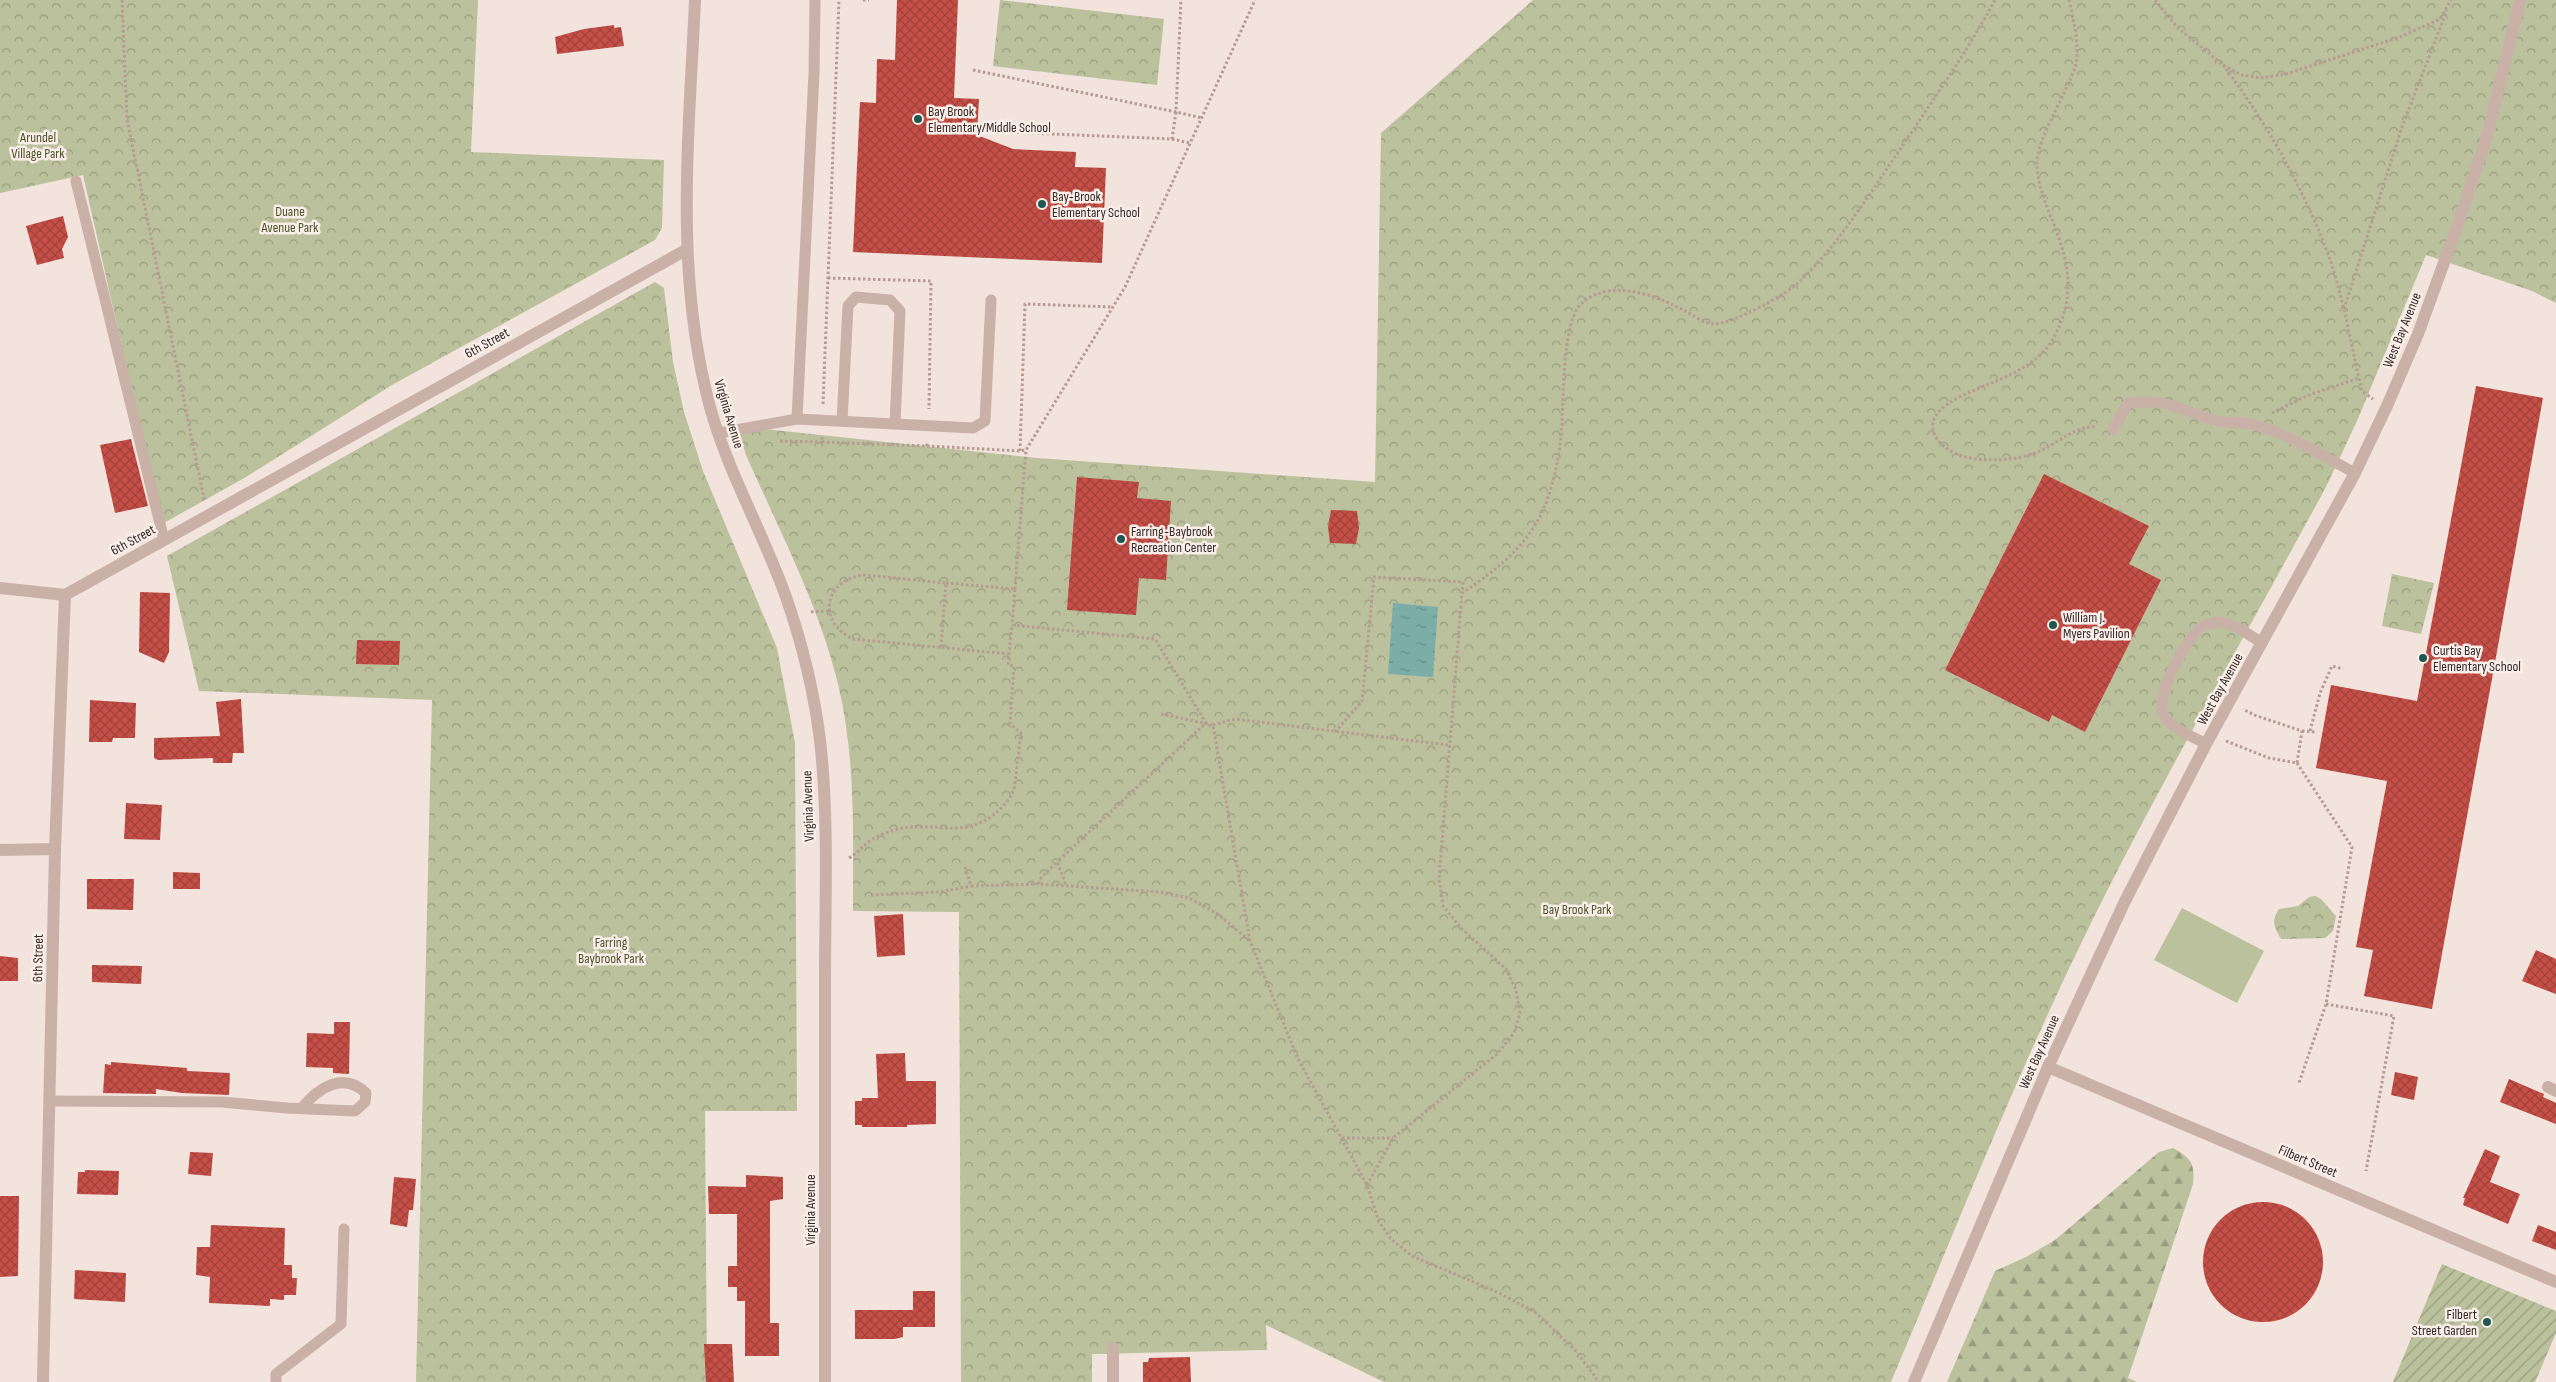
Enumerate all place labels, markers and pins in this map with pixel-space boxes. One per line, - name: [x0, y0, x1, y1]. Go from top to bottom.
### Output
- place label: Bay Brook Elementary/Middle School: [928, 103, 1051, 136]
- marker: Bay Brook Elementary/Middle School: [912, 113, 924, 125]
- place label: Bay-Brook Elementary School: [1052, 188, 1140, 221]
- marker: Bay-Brook Elementary School: [1036, 198, 1048, 210]
- place label: Farring-Baybrook Recreation Center: [1131, 523, 1216, 556]
- marker: Farring-Baybrook Recreation Center: [1115, 533, 1127, 545]
- place label: William J. Myers Pavilion: [2063, 609, 2130, 642]
- marker: William J. Myers Pavilion: [2047, 619, 2059, 631]
- place label: Curtis Bay Elementary School: [2433, 642, 2521, 675]
- marker: Curtis Bay Elementary School: [2417, 652, 2429, 664]
- place label: Filbert Street Garden: [2412, 1306, 2477, 1339]
- marker: Filbert Street Garden: [2481, 1316, 2493, 1328]

